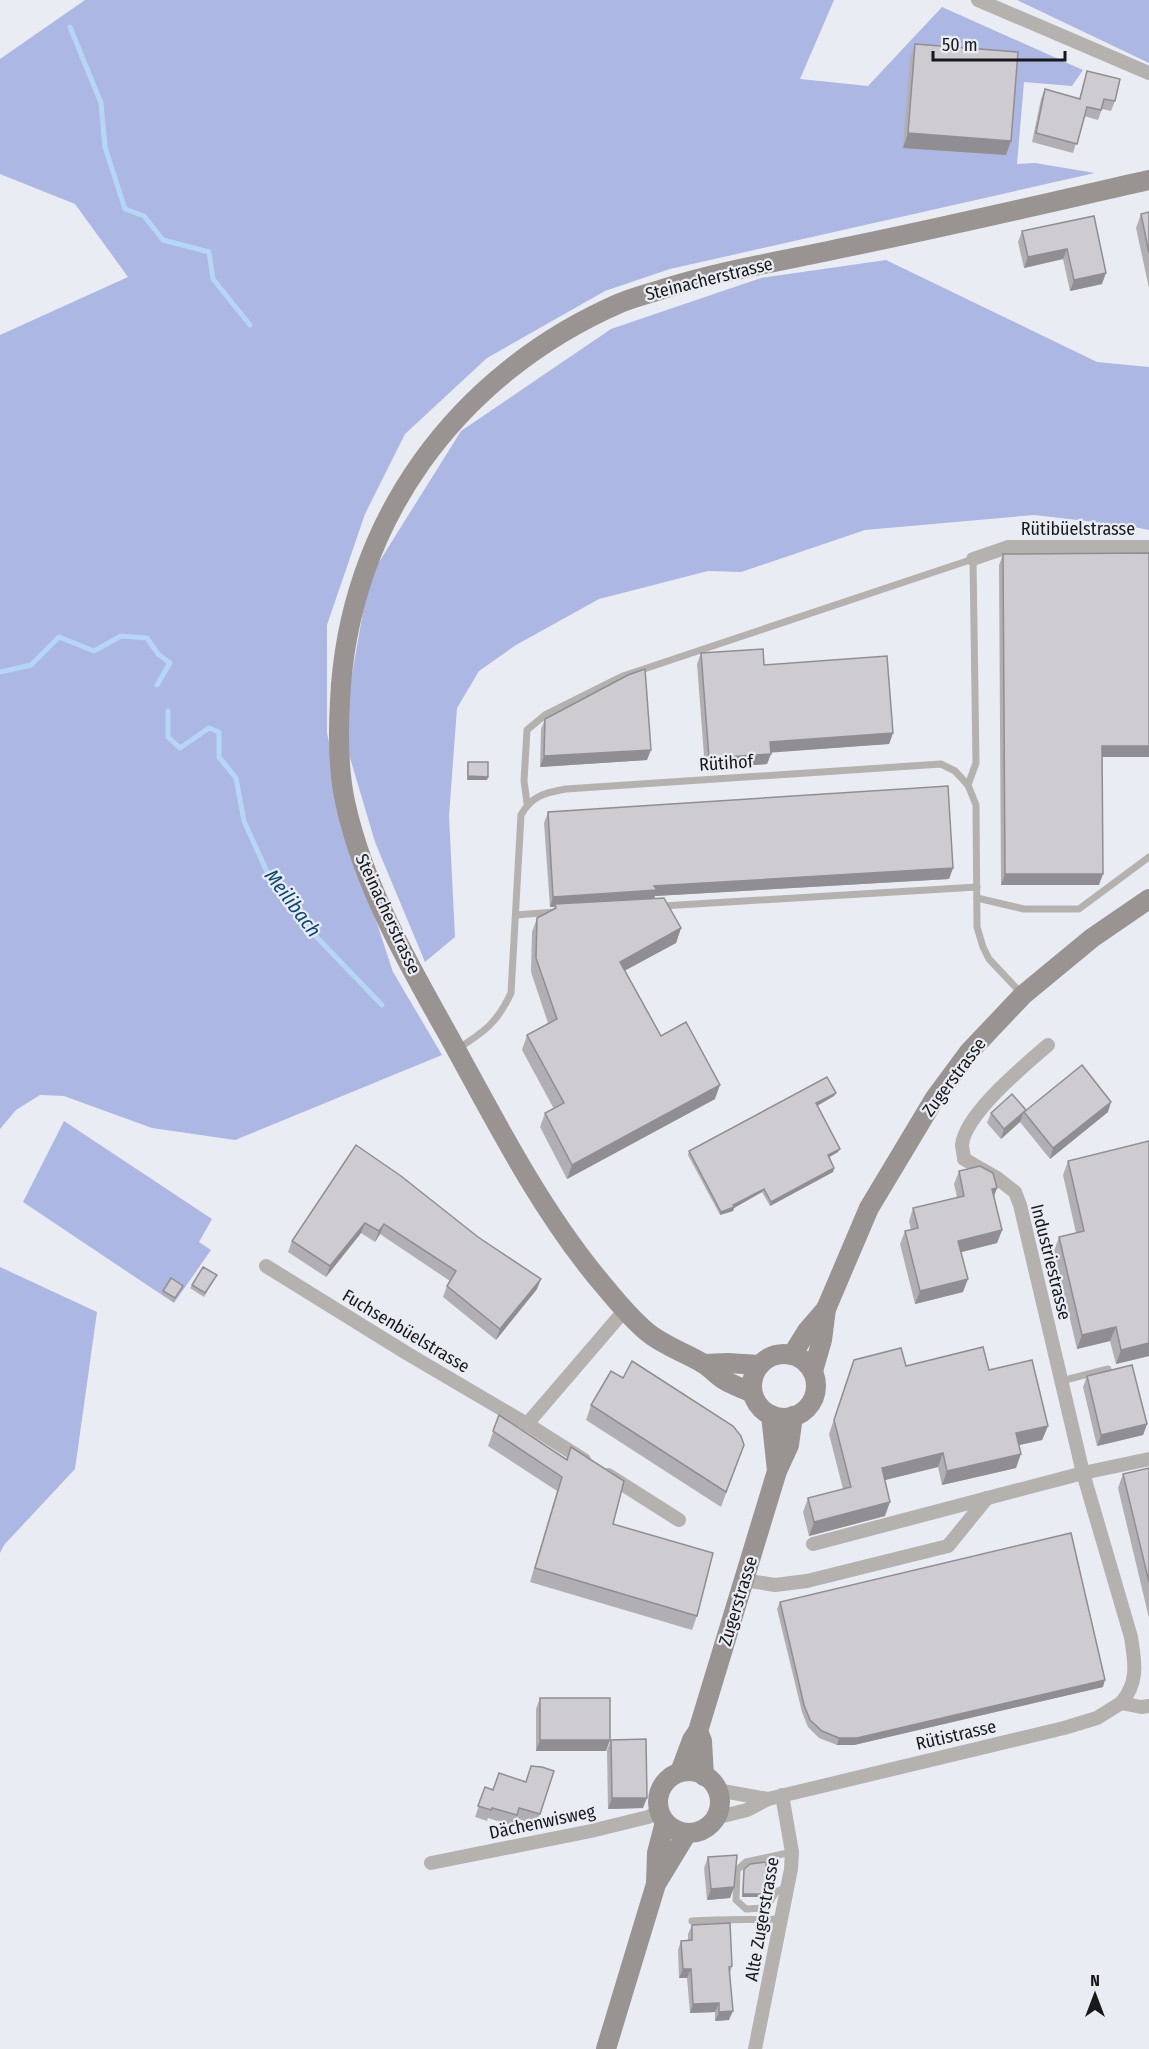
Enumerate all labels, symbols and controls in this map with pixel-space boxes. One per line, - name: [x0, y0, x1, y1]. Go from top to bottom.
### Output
- scale bar: [933, 24, 1065, 62]
- text: 50 m: [942, 34, 978, 56]
- street label: Steinacherstrasse: [643, 253, 775, 305]
- street label: Rütibüelstrasse: [1021, 518, 1135, 540]
- street label: Rütihof: [698, 750, 755, 776]
- street label: Steinacherstrasse: [350, 850, 426, 978]
- water label: Meilibach: [260, 864, 326, 942]
- street label: Zugerstrasse: [917, 1033, 991, 1121]
- street label: Industriestrasse: [1026, 1202, 1076, 1322]
- street label: Fuchsenbüelstrasse: [338, 1284, 474, 1378]
- street label: Zugerstrasse: [714, 1553, 762, 1649]
- street label: Rütistrasse: [914, 1715, 998, 1755]
- street label: Dächenwisweg: [487, 1800, 597, 1844]
- street label: Alte Zugerstrasse: [740, 1855, 784, 1983]
- north arrow: [1065, 1965, 1125, 2025]
- text: N: [1090, 1971, 1100, 1990]

